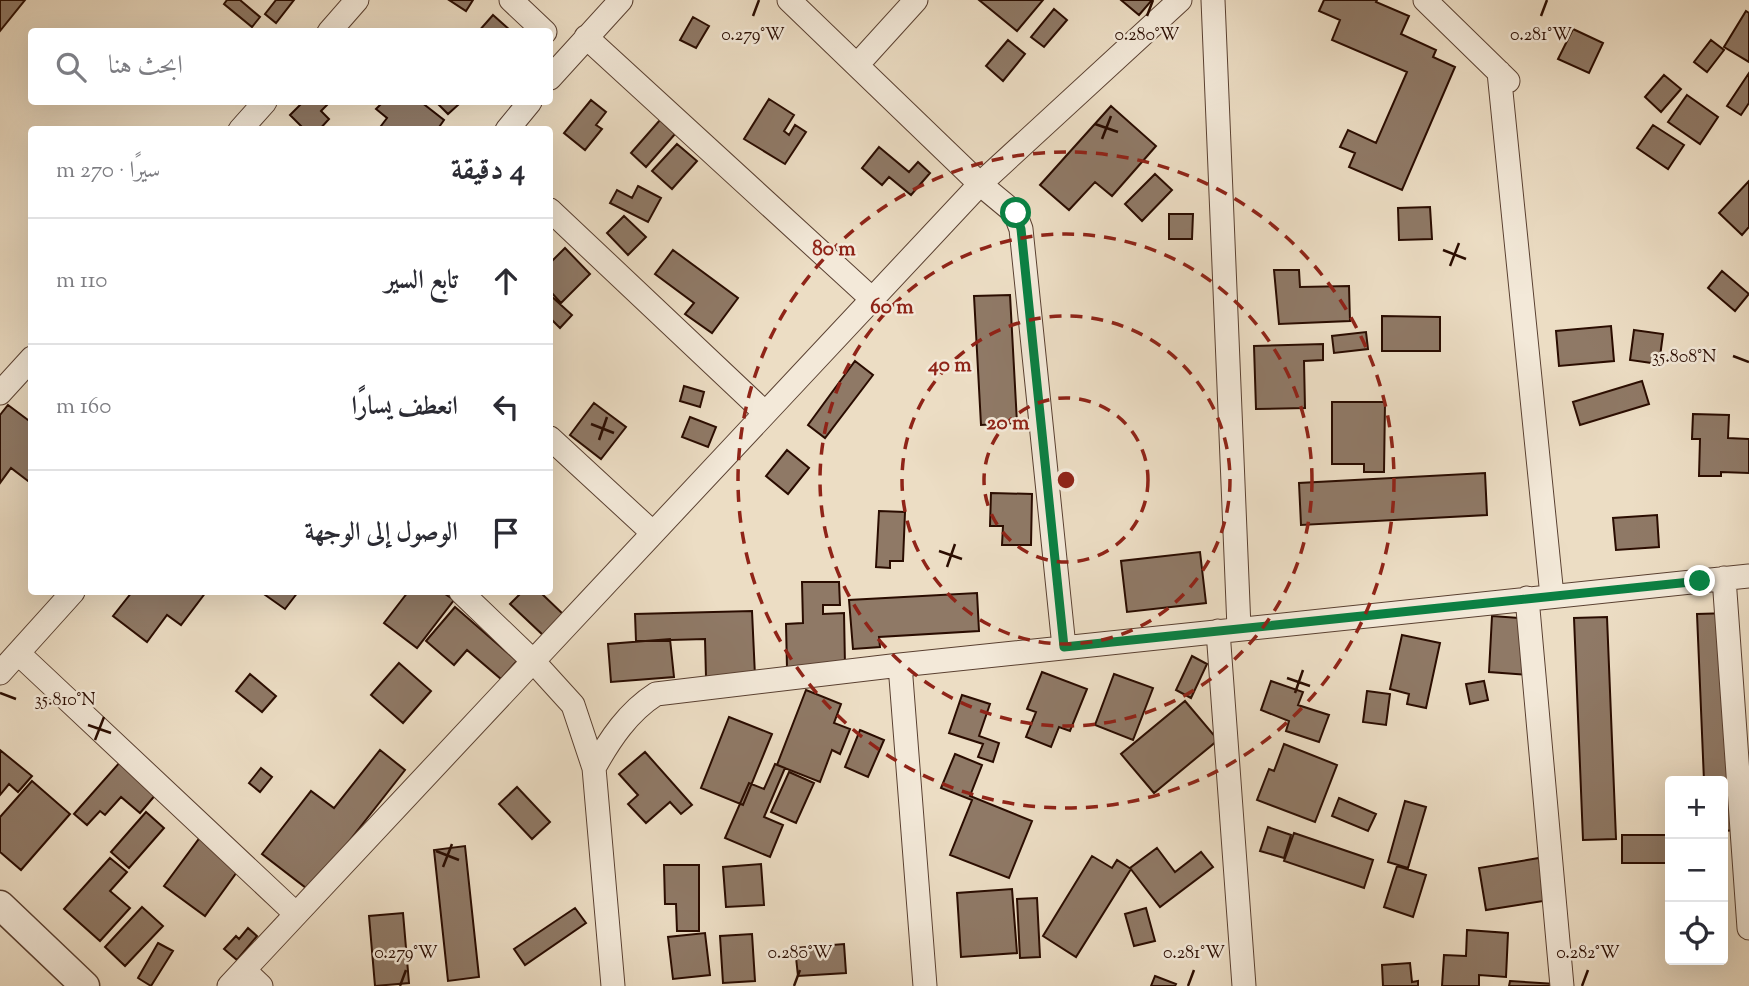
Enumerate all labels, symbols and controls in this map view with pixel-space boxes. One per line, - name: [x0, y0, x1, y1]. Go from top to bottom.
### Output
- text: 0.279°W: [721, 23, 785, 49]
- text: 0.280°W: [1115, 23, 1179, 49]
- text: 0.281°W: [1510, 23, 1572, 49]
- search box: [28, 28, 553, 105]
- icon: search: [52, 48, 90, 86]
- text: ابحث هنا: [108, 48, 183, 85]
- text: 4 دقيقة: [451, 150, 525, 193]
- text: سيرًا · 270 m: [56, 155, 160, 188]
- route start: [1000, 197, 1031, 228]
- text: 80 m: [812, 235, 856, 265]
- icon: ahead: [487, 262, 525, 300]
- text: تابع السير: [385, 263, 458, 300]
- text: 110 m: [56, 265, 108, 298]
- text: 60 m: [870, 293, 914, 323]
- text: 35.808°N: [1652, 345, 1716, 371]
- text: 40 m: [927, 351, 972, 381]
- icon: left: [487, 388, 525, 426]
- text: انعطف يسارًا: [351, 389, 458, 426]
- text: 160 m: [56, 391, 111, 424]
- text: 20 m: [987, 409, 1030, 439]
- centre of rings: [1054, 468, 1078, 492]
- icon: arrive: [487, 514, 525, 552]
- text: الوصول إلى الوجهة: [304, 515, 458, 552]
- route end: [1684, 565, 1715, 596]
- text: 35.810°N: [34, 688, 96, 714]
- map controls: [1665, 776, 1728, 965]
- button: +: [1665, 776, 1728, 839]
- button: −: [1665, 839, 1728, 902]
- button: locate: [1665, 902, 1728, 965]
- text: 0.279°W: [374, 941, 438, 967]
- text: 0.280°W: [768, 941, 832, 967]
- text: 0.281°W: [1163, 941, 1225, 967]
- text: 0.282°W: [1556, 941, 1620, 967]

